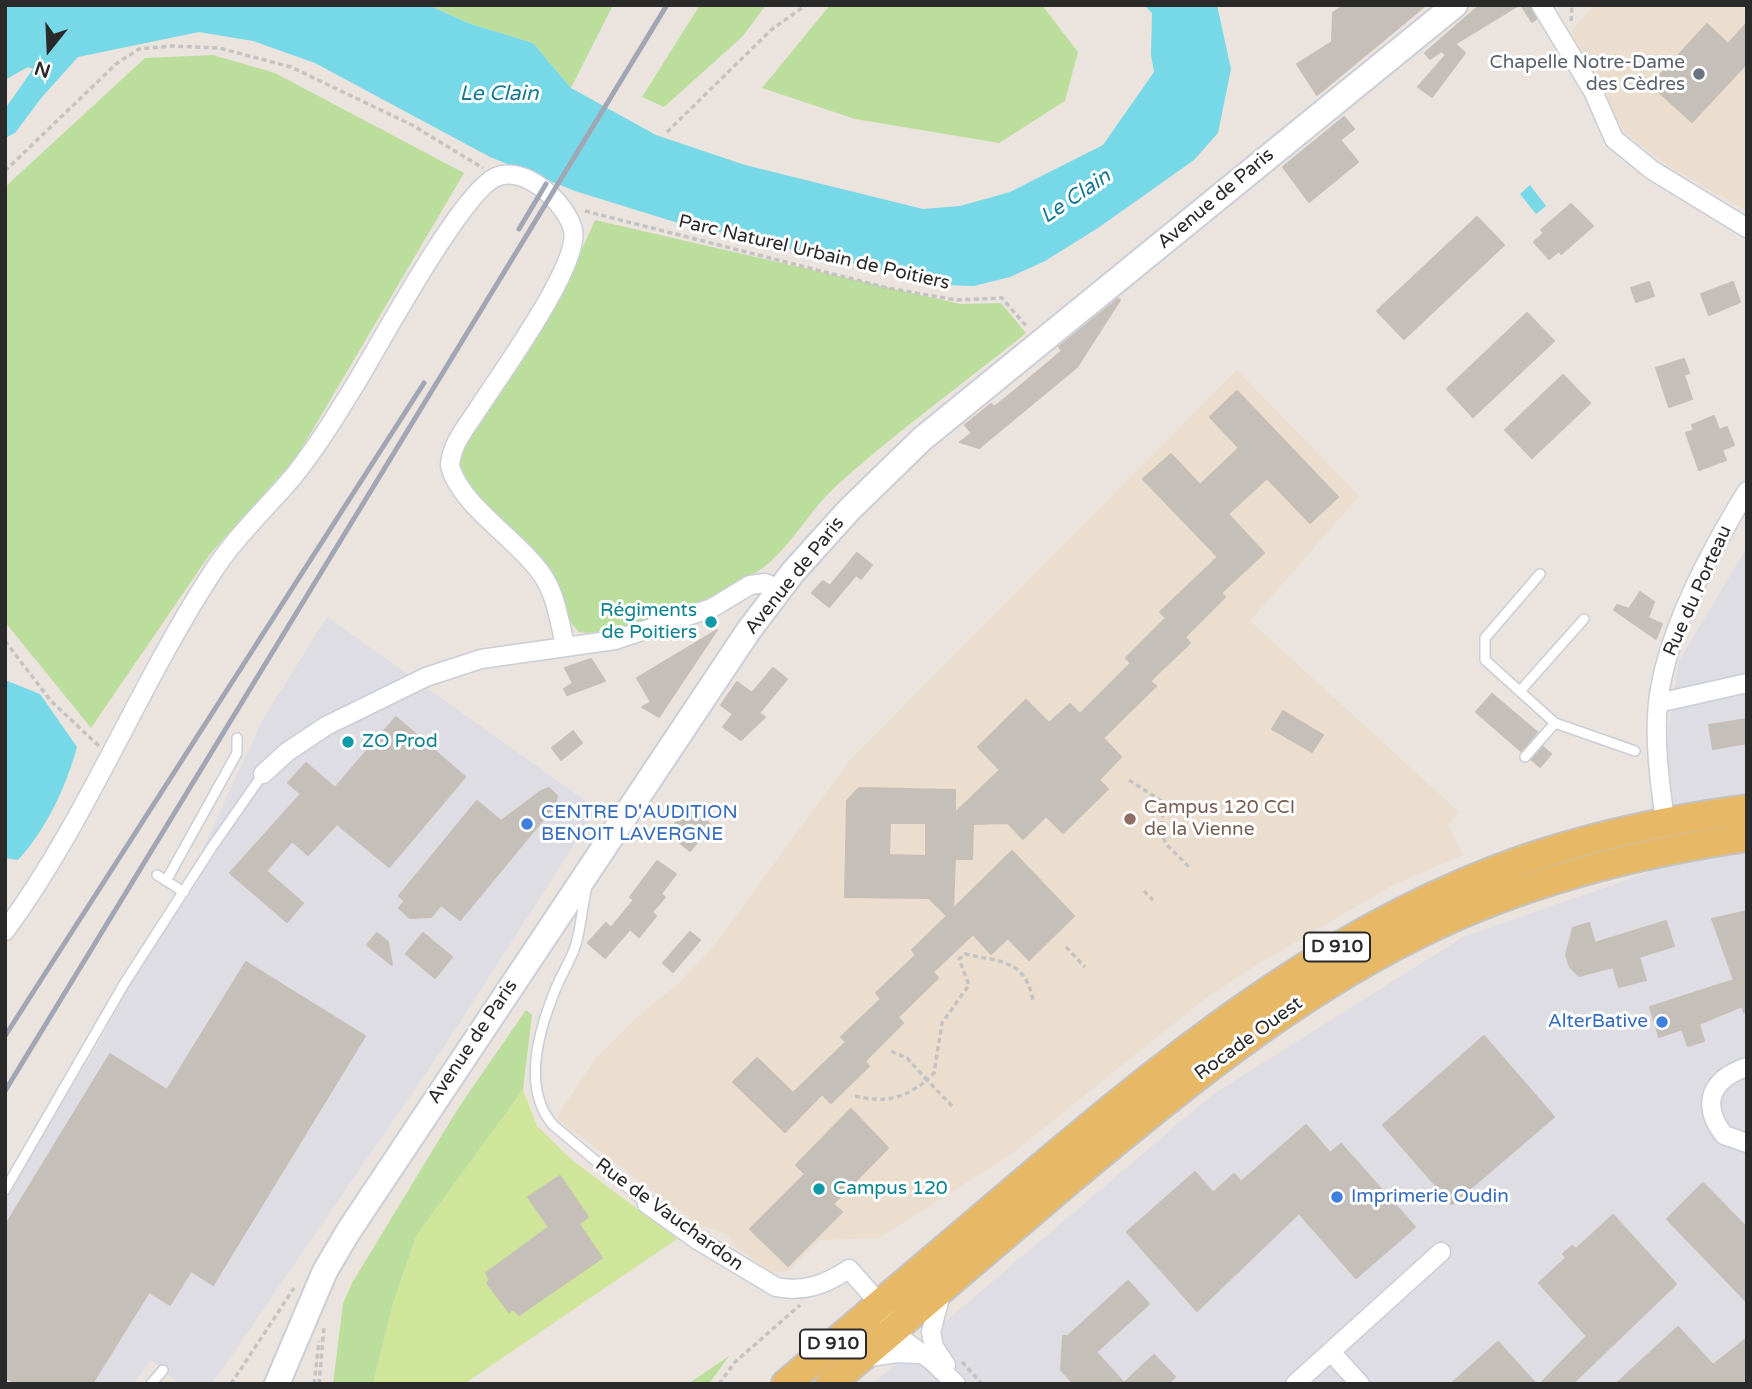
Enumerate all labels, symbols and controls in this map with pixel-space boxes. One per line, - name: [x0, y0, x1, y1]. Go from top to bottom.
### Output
- north arrow: [14, 14, 84, 84]
- place label: Chapelle Notre-Dame des Cèdres: [1489, 52, 1685, 96]
- text: N: [32, 56, 53, 82]
- marker: Chapelle Notre-Dame des Cèdres: [1691, 66, 1707, 82]
- water label: Le Clain: [459, 81, 539, 107]
- street label: Avenue de Paris: [1153, 144, 1279, 254]
- water label: Le Clain: [1036, 164, 1116, 230]
- street label: Parc Naturel Urbain de Poitiers: [676, 211, 952, 295]
- street label: Avenue de Paris: [741, 513, 849, 639]
- street label: Rue du Porteau: [1659, 522, 1737, 660]
- place label: Régiments de Poitiers: [600, 600, 697, 644]
- marker: Régiments de Poitiers: [703, 614, 719, 630]
- place label: ZO Prod: [362, 731, 438, 753]
- marker: ZO Prod: [340, 734, 356, 750]
- place label: Campus 120 CCI de la Vienne: [1144, 797, 1295, 841]
- place label: CENTRE D'AUDITION BENOIT LAVERGNE: [541, 802, 738, 846]
- marker: Campus 120 CCI de la Vienne: [1122, 811, 1138, 827]
- marker: CENTRE D'AUDITION BENOIT LAVERGNE: [519, 816, 535, 832]
- road number: D 910: [1304, 932, 1370, 962]
- street label: Avenue de Paris: [423, 976, 523, 1108]
- street label: Rocade Ouest: [1191, 992, 1307, 1086]
- place label: AlterBative: [1548, 1011, 1648, 1033]
- marker: AlterBative: [1654, 1014, 1670, 1030]
- street label: Rue de Vauchardon: [591, 1154, 747, 1276]
- place label: Campus 120: [833, 1178, 948, 1200]
- marker: Campus 120: [811, 1181, 827, 1197]
- place label: Imprimerie Oudin: [1351, 1186, 1509, 1208]
- marker: Imprimerie Oudin: [1329, 1189, 1345, 1205]
- road number: D 910: [800, 1330, 866, 1358]

